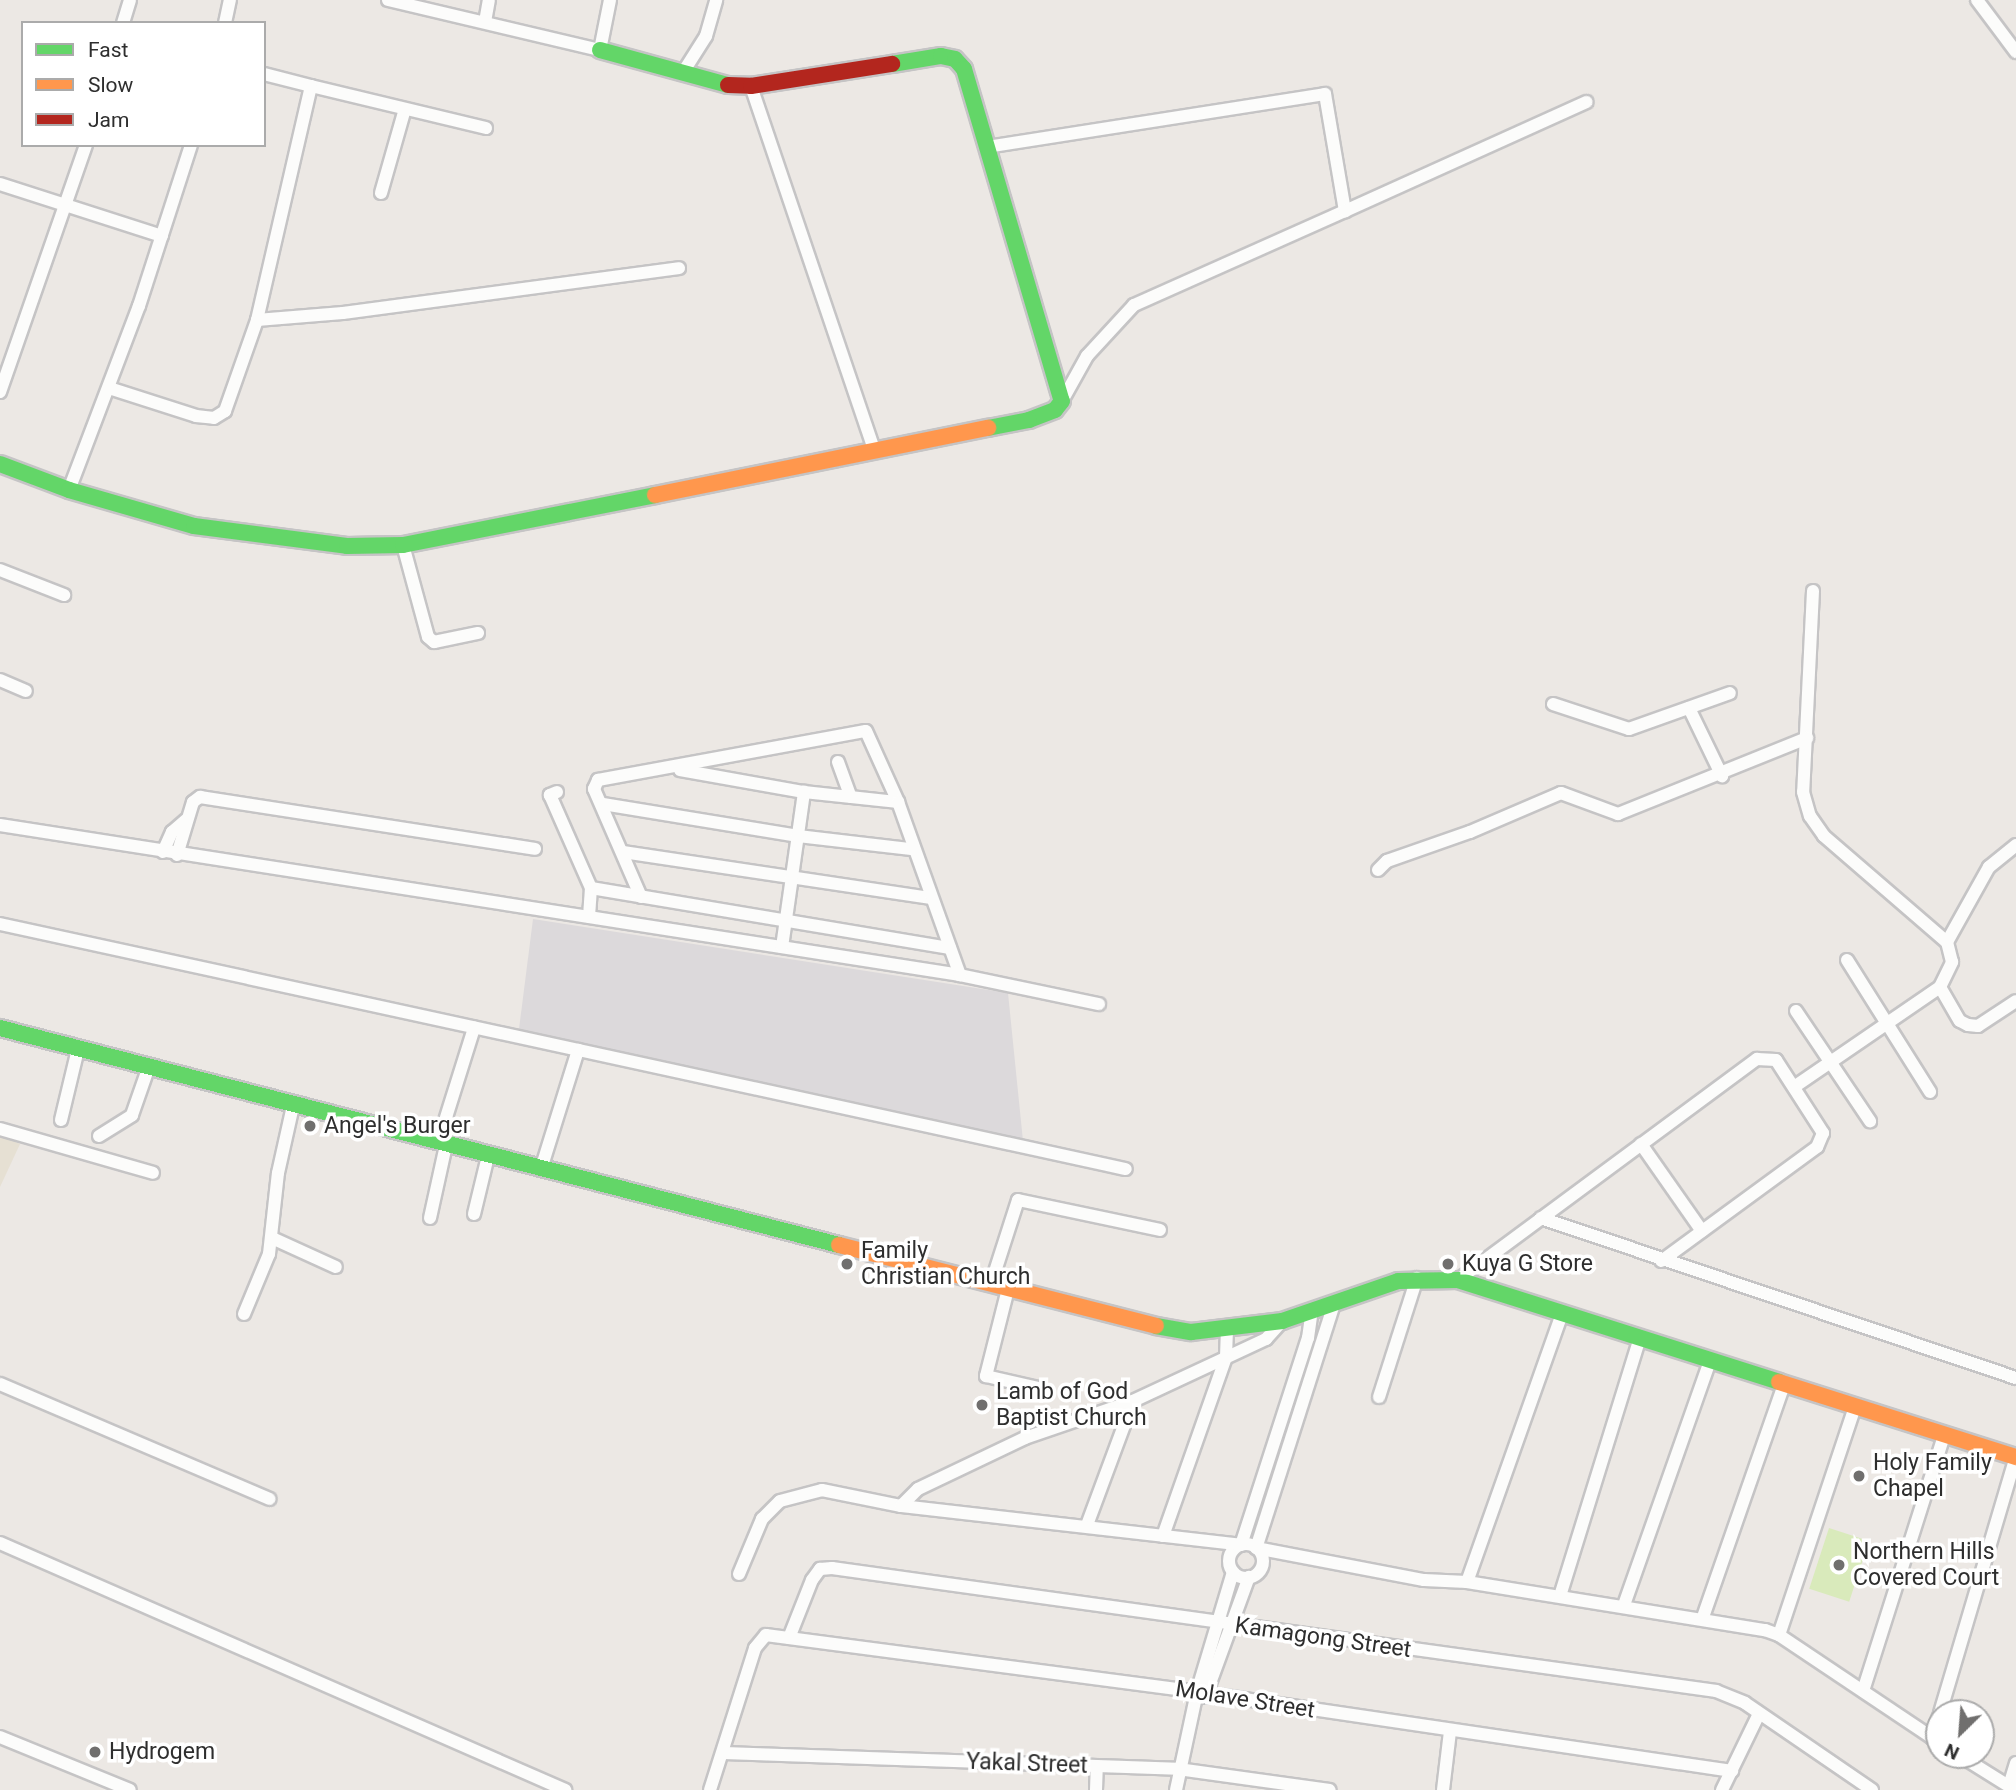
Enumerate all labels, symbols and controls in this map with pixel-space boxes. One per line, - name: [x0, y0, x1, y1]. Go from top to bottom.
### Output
- legend: [21, 21, 266, 147]
- text: Fast: [88, 38, 128, 62]
- text: Slow: [88, 73, 133, 97]
- text: Jam: [88, 108, 129, 132]
- place label: Angel's Burger: [324, 1112, 471, 1140]
- marker: Angel's Burger: [302, 1118, 318, 1134]
- place label: Family Christian Church: [861, 1237, 1031, 1291]
- place label: Kuya G Store: [1462, 1250, 1593, 1278]
- marker: Family Christian Church: [839, 1256, 855, 1272]
- marker: Kuya G Store: [1440, 1256, 1456, 1272]
- place label: Lamb of God Baptist Church: [996, 1378, 1147, 1432]
- marker: Lamb of God Baptist Church: [974, 1397, 990, 1413]
- place label: Holy Family Chapel: [1873, 1449, 1992, 1503]
- marker: Holy Family Chapel: [1851, 1468, 1867, 1484]
- place label: Northern Hills Covered Court: [1853, 1538, 1999, 1592]
- marker: Northern Hills Covered Court: [1831, 1557, 1847, 1573]
- street label: Kamagong Street: [1233, 1612, 1413, 1664]
- street label: Molave Street: [1173, 1675, 1317, 1725]
- north arrow: [1925, 1699, 1995, 1769]
- place label: Hydrogem: [109, 1738, 215, 1766]
- text: N: [1941, 1738, 1963, 1765]
- marker: Hydrogem: [87, 1744, 103, 1760]
- street label: Yakal Street: [966, 1748, 1088, 1780]

